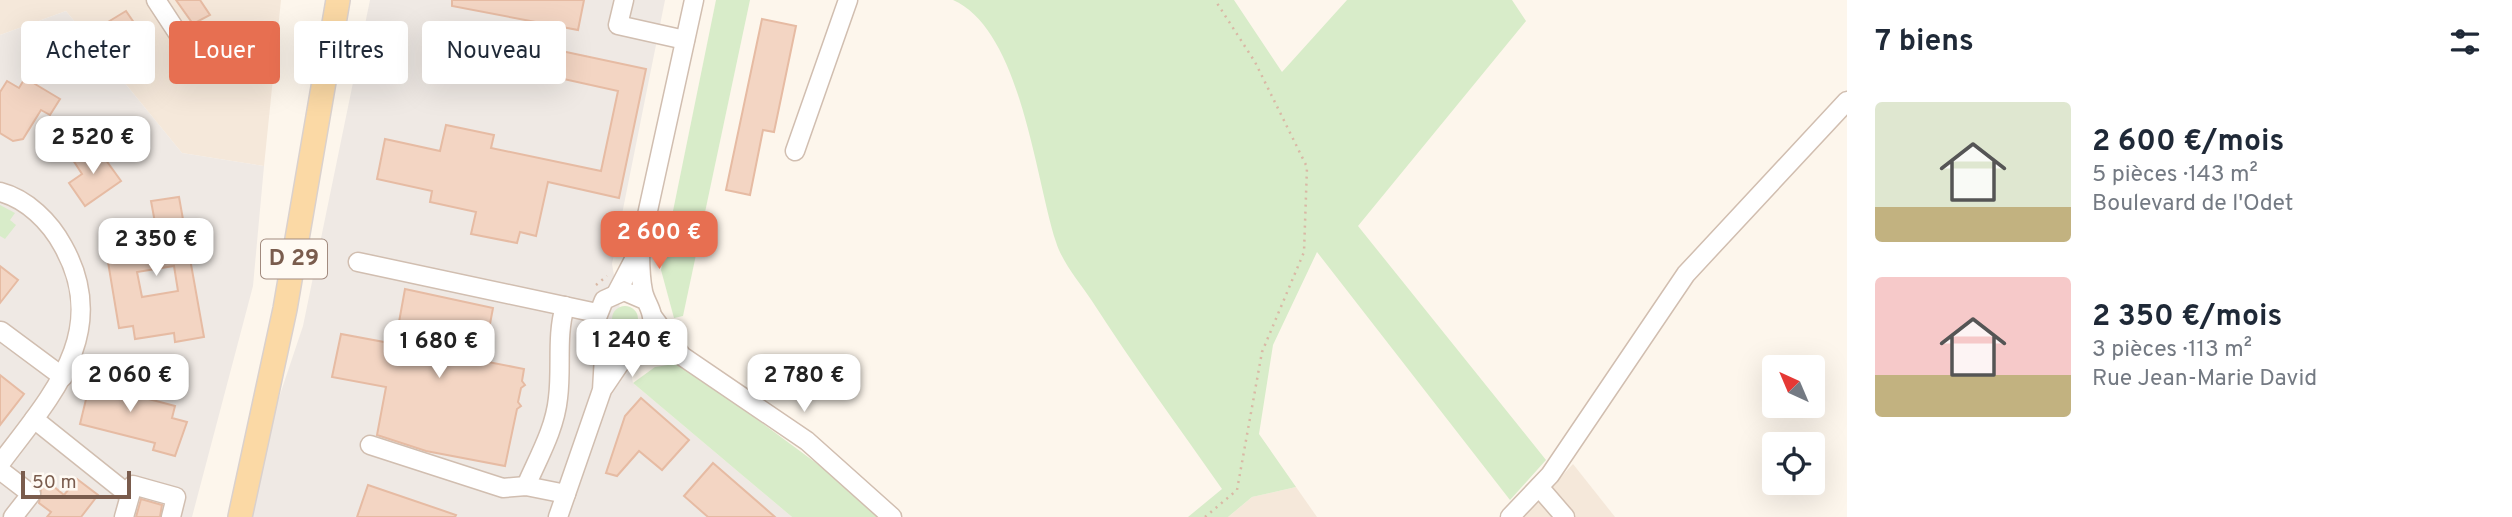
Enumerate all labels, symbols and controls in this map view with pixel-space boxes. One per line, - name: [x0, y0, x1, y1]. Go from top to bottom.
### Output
- chip: Acheter: [21, 21, 155, 84]
- chip: Louer: [169, 21, 280, 84]
- chip: Filtres: [294, 21, 408, 84]
- chip: Nouveau: [422, 21, 566, 84]
- icon: filters: [2446, 23, 2484, 61]
- text: 7 biens: [1875, 24, 1974, 61]
- pin: 2 520 €: [28, 116, 158, 176]
- text: 2 520 €: [51, 124, 135, 153]
- text: 2 600 €/mois: [2092, 124, 2284, 161]
- icon: home: [1931, 130, 2015, 214]
- text: 5 pièces · 143 m²: [2092, 161, 2258, 190]
- text: Boulevard de l'Odet: [2092, 190, 2293, 219]
- pin: 2 600 €: [594, 212, 724, 271]
- pin: 2 350 €: [91, 218, 221, 278]
- text: 2 600 €: [617, 219, 701, 248]
- text: 2 350 €: [114, 226, 198, 255]
- road number: D 29: [261, 240, 327, 278]
- text: 2 350 €/mois: [2092, 299, 2282, 336]
- icon: home: [1931, 305, 2015, 389]
- pin: 1 680 €: [374, 320, 504, 380]
- pin: 1 240 €: [567, 320, 697, 379]
- text: 1 240 €: [592, 327, 672, 356]
- text: 1 680 €: [400, 328, 478, 357]
- text: 3 pièces · 113 m²: [2092, 336, 2252, 365]
- pin: 2 060 €: [65, 354, 195, 414]
- pin: 2 780 €: [739, 354, 869, 414]
- north arrow: [1762, 355, 1825, 418]
- map controls: [1762, 355, 1825, 495]
- text: 2 060 €: [88, 362, 172, 391]
- text: 2 780 €: [763, 362, 845, 391]
- text: Rue Jean-Marie David: [2092, 365, 2317, 394]
- button: locate: [1762, 432, 1825, 495]
- scale bar: [21, 468, 131, 500]
- text: 50 m: [32, 471, 77, 495]

